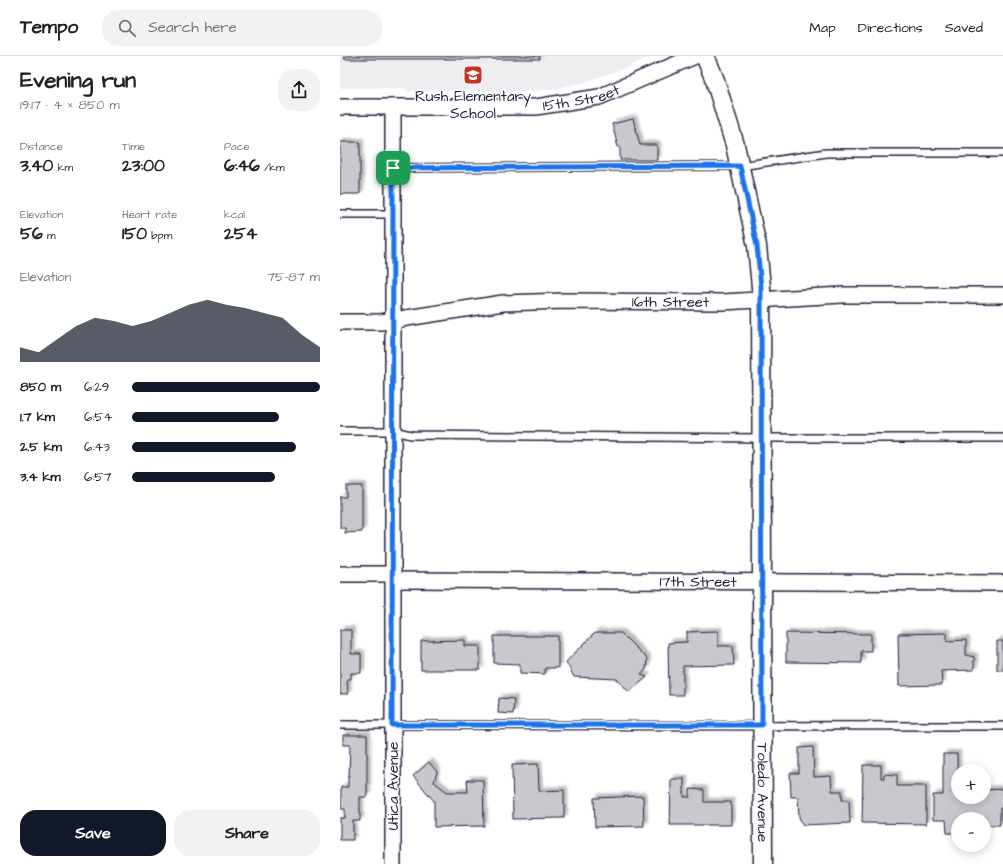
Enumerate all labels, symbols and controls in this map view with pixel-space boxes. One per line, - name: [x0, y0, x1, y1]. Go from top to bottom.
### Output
- search box: [102, 10, 382, 46]
- text: Tempo: [20, 14, 78, 41]
- icon: search: [116, 17, 138, 39]
- text: Search here: [148, 17, 237, 38]
- text: Map: [809, 18, 836, 38]
- text: Directions: [858, 18, 923, 38]
- text: Saved: [945, 18, 983, 38]
- school or university icon: Rush Elementary School: [462, 64, 484, 86]
- text: Evening run: [20, 65, 136, 96]
- button: share: [278, 69, 320, 111]
- street label: 15th Street: [541, 79, 623, 117]
- place label: Rush Elementary School: [415, 86, 531, 124]
- text: 19:17 · 4 × 850 m: [20, 96, 120, 114]
- text: Distance: [20, 139, 63, 154]
- text: Time: [122, 139, 145, 154]
- text: Pace: [224, 139, 250, 154]
- pin: [376, 151, 410, 185]
- text: 3.40: [20, 154, 53, 178]
- text: 23:00: [122, 154, 165, 178]
- text: 6:46: [224, 154, 260, 178]
- icon: arrive: [382, 157, 404, 179]
- text: km: [53, 160, 73, 175]
- text: /km: [260, 160, 284, 175]
- text: Elevation: [20, 207, 63, 222]
- text: Heart rate: [122, 207, 177, 222]
- text: kcal: [224, 207, 245, 222]
- text: 56: [20, 222, 43, 246]
- text: 150: [122, 222, 147, 246]
- text: 254: [224, 222, 257, 246]
- text: m: [43, 228, 56, 243]
- text: bpm: [147, 228, 172, 243]
- text: Elevation: [20, 268, 71, 286]
- text: 75–87 m: [267, 268, 320, 286]
- street label: 16th Street: [632, 291, 709, 313]
- text: 850 m: [20, 378, 61, 396]
- text: 6:29: [84, 378, 109, 396]
- text: 1.7 km: [20, 408, 55, 426]
- text: 6:54: [84, 408, 112, 426]
- text: 2.5 km: [20, 438, 62, 456]
- text: 6:43: [84, 438, 110, 456]
- text: 3.4 km: [20, 468, 61, 486]
- text: 6:57: [84, 468, 112, 486]
- street label: 17th Street: [659, 571, 737, 593]
- street label: Utica Avenue: [383, 742, 404, 830]
- street label: Toledo Avenue: [752, 743, 773, 842]
- map controls: [951, 764, 991, 852]
- button: +: [951, 764, 991, 804]
- button: Save: [20, 810, 166, 856]
- button: Share: [174, 810, 320, 856]
- button: −: [951, 812, 991, 852]

